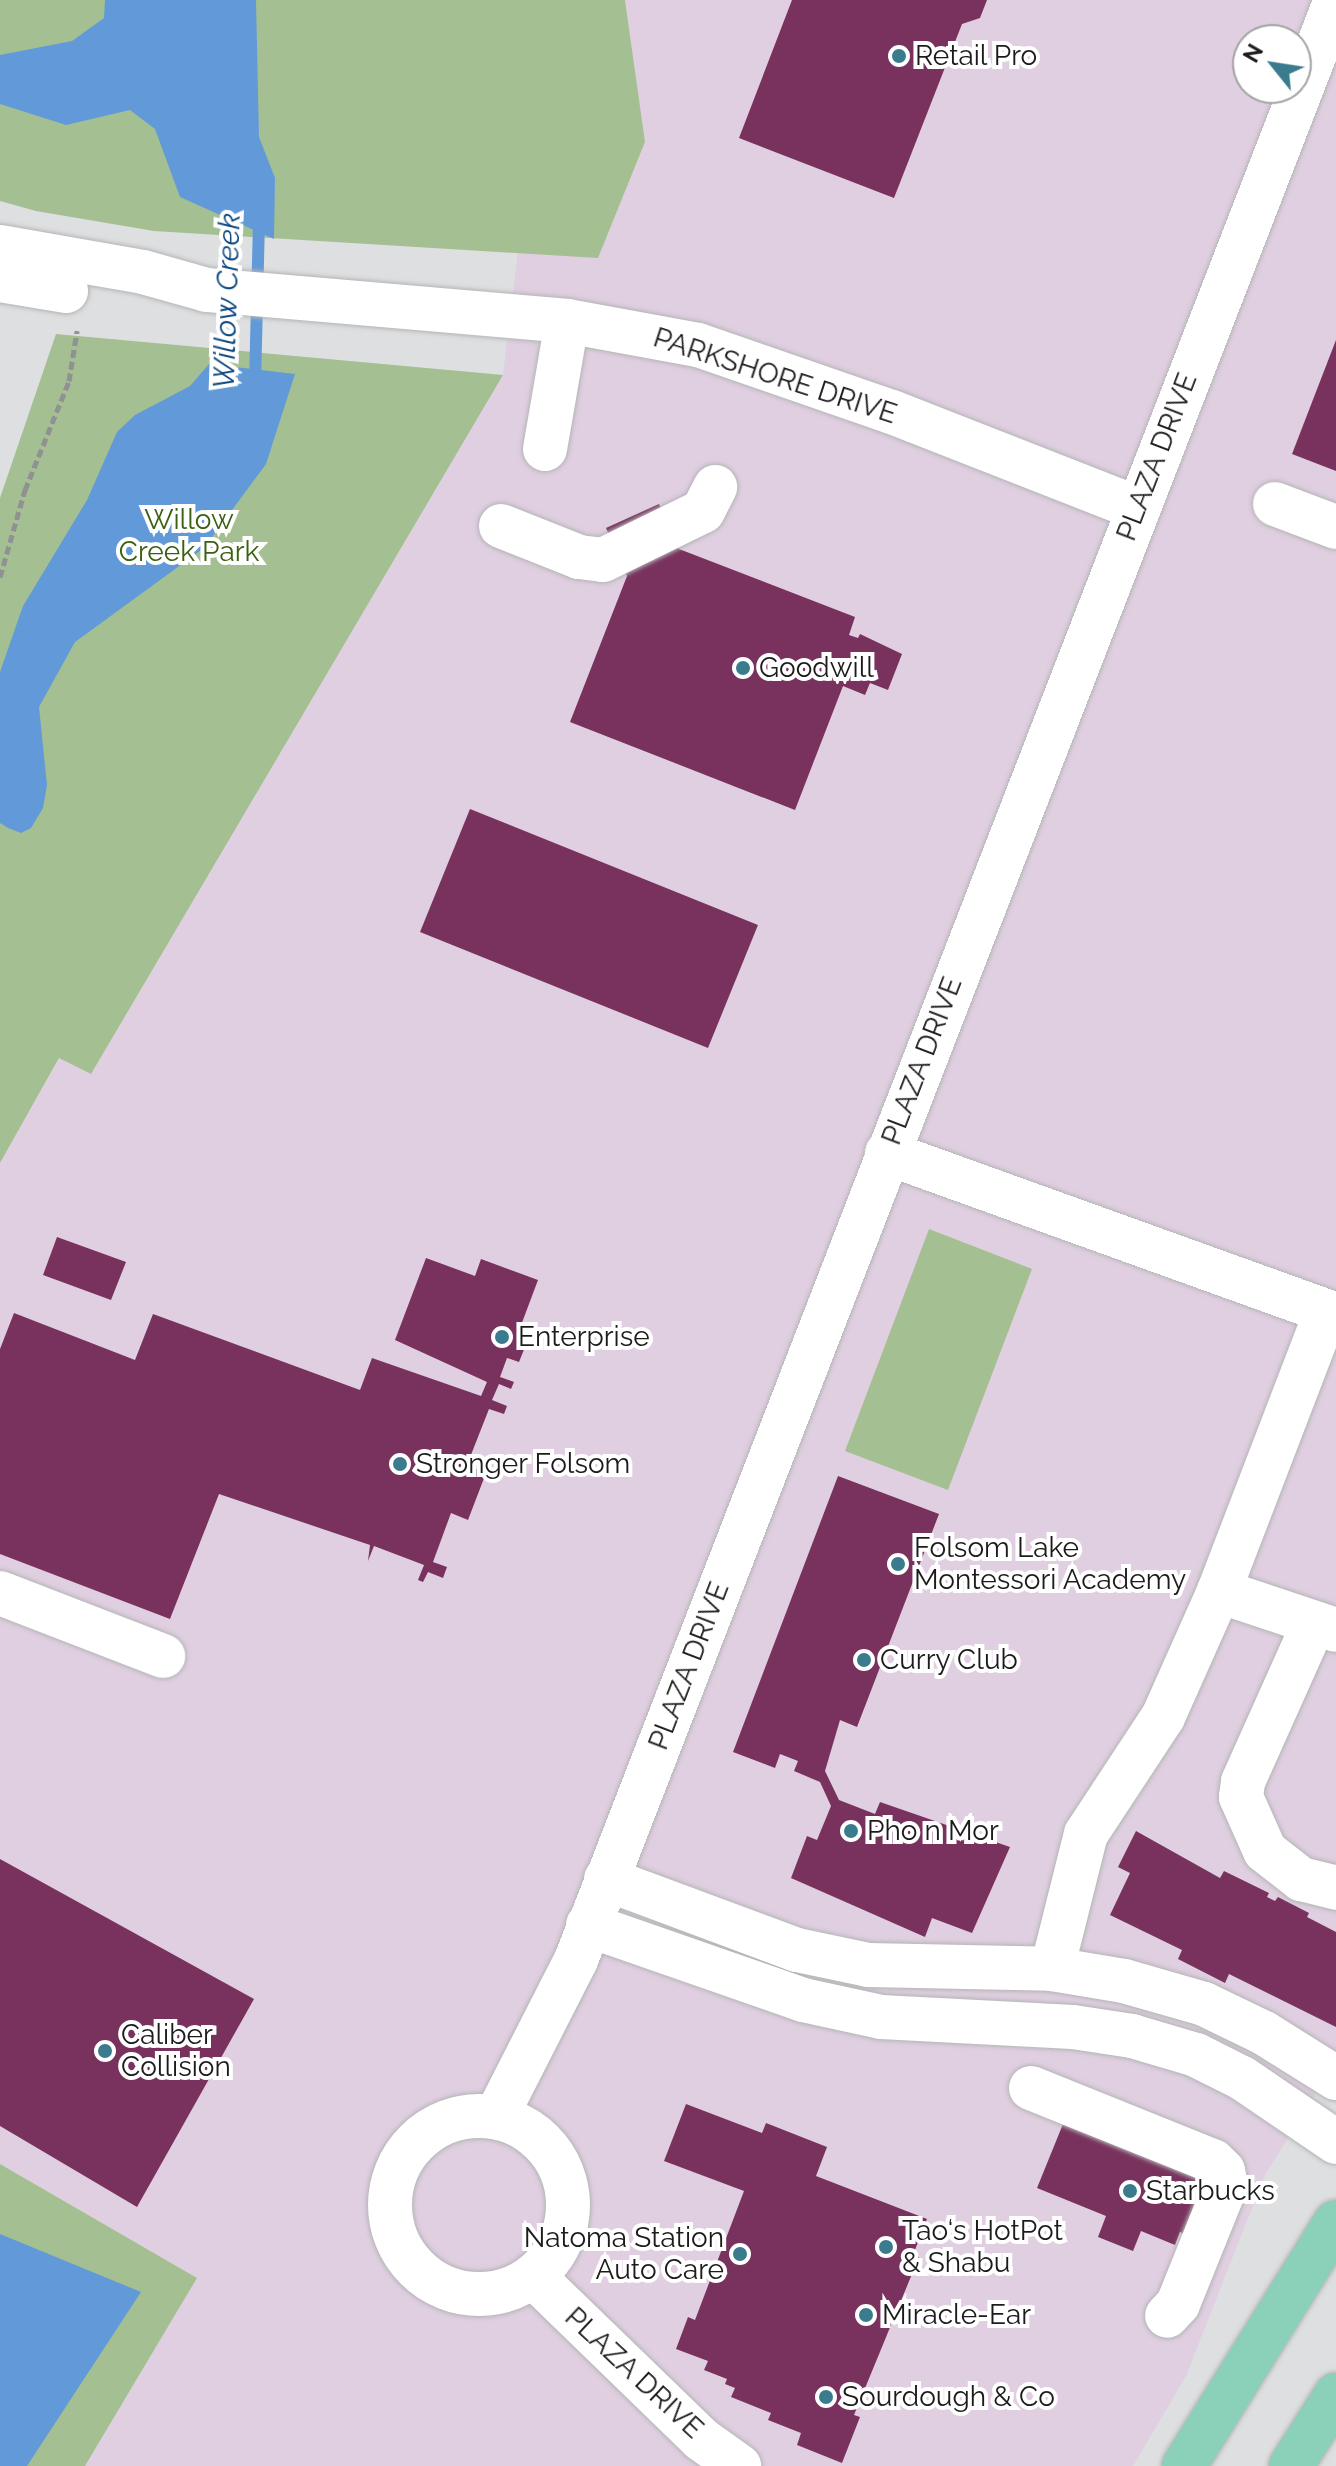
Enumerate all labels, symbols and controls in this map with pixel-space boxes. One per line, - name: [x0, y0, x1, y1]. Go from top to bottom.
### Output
- north arrow: [1232, 24, 1312, 104]
- place label: Retail Pro: [915, 39, 1038, 73]
- text: N: [1237, 39, 1268, 67]
- marker: Retail Pro: [890, 47, 908, 65]
- water label: Willow Creek: [206, 212, 248, 390]
- street label: PARKSHORE DRIVE: [649, 321, 901, 431]
- street label: PLAZA DRIVE: [1109, 368, 1205, 546]
- park label: Willow Creek Park: [119, 503, 259, 569]
- place label: Goodwill: [759, 651, 874, 685]
- marker: Goodwill: [734, 659, 752, 677]
- street label: PLAZA DRIVE: [874, 972, 970, 1150]
- place label: Enterprise: [518, 1320, 650, 1354]
- marker: Enterprise: [493, 1328, 511, 1346]
- place label: Stronger Folsom: [416, 1447, 631, 1481]
- marker: Stronger Folsom: [391, 1455, 409, 1473]
- place label: Folsom Lake Montessori Academy: [914, 1531, 1187, 1597]
- marker: Folsom Lake Montessori Academy: [889, 1555, 907, 1573]
- street label: PLAZA DRIVE: [641, 1577, 737, 1755]
- place label: Curry Club: [880, 1643, 1019, 1677]
- marker: Curry Club: [855, 1651, 873, 1669]
- place label: Pho n Mor: [867, 1814, 999, 1848]
- marker: Pho n Mor: [842, 1822, 860, 1840]
- place label: Caliber Collision: [121, 2018, 231, 2084]
- marker: Caliber Collision: [96, 2042, 114, 2060]
- place label: Starbucks: [1146, 2174, 1275, 2208]
- marker: Starbucks: [1121, 2182, 1139, 2200]
- place label: Tao‘s HotPot & Shabu: [902, 2214, 1063, 2280]
- place label: Natoma Station Auto Care: [524, 2221, 724, 2287]
- marker: Tao‘s HotPot & Shabu: [877, 2238, 895, 2256]
- marker: Natoma Station Auto Care: [731, 2245, 749, 2263]
- place label: Miracle-Ear: [882, 2298, 1031, 2332]
- street label: PLAZA DRIVE: [558, 2300, 710, 2446]
- marker: Miracle-Ear: [857, 2306, 875, 2324]
- place label: Sourdough & Co: [842, 2380, 1055, 2414]
- marker: Sourdough & Co: [817, 2388, 835, 2406]

